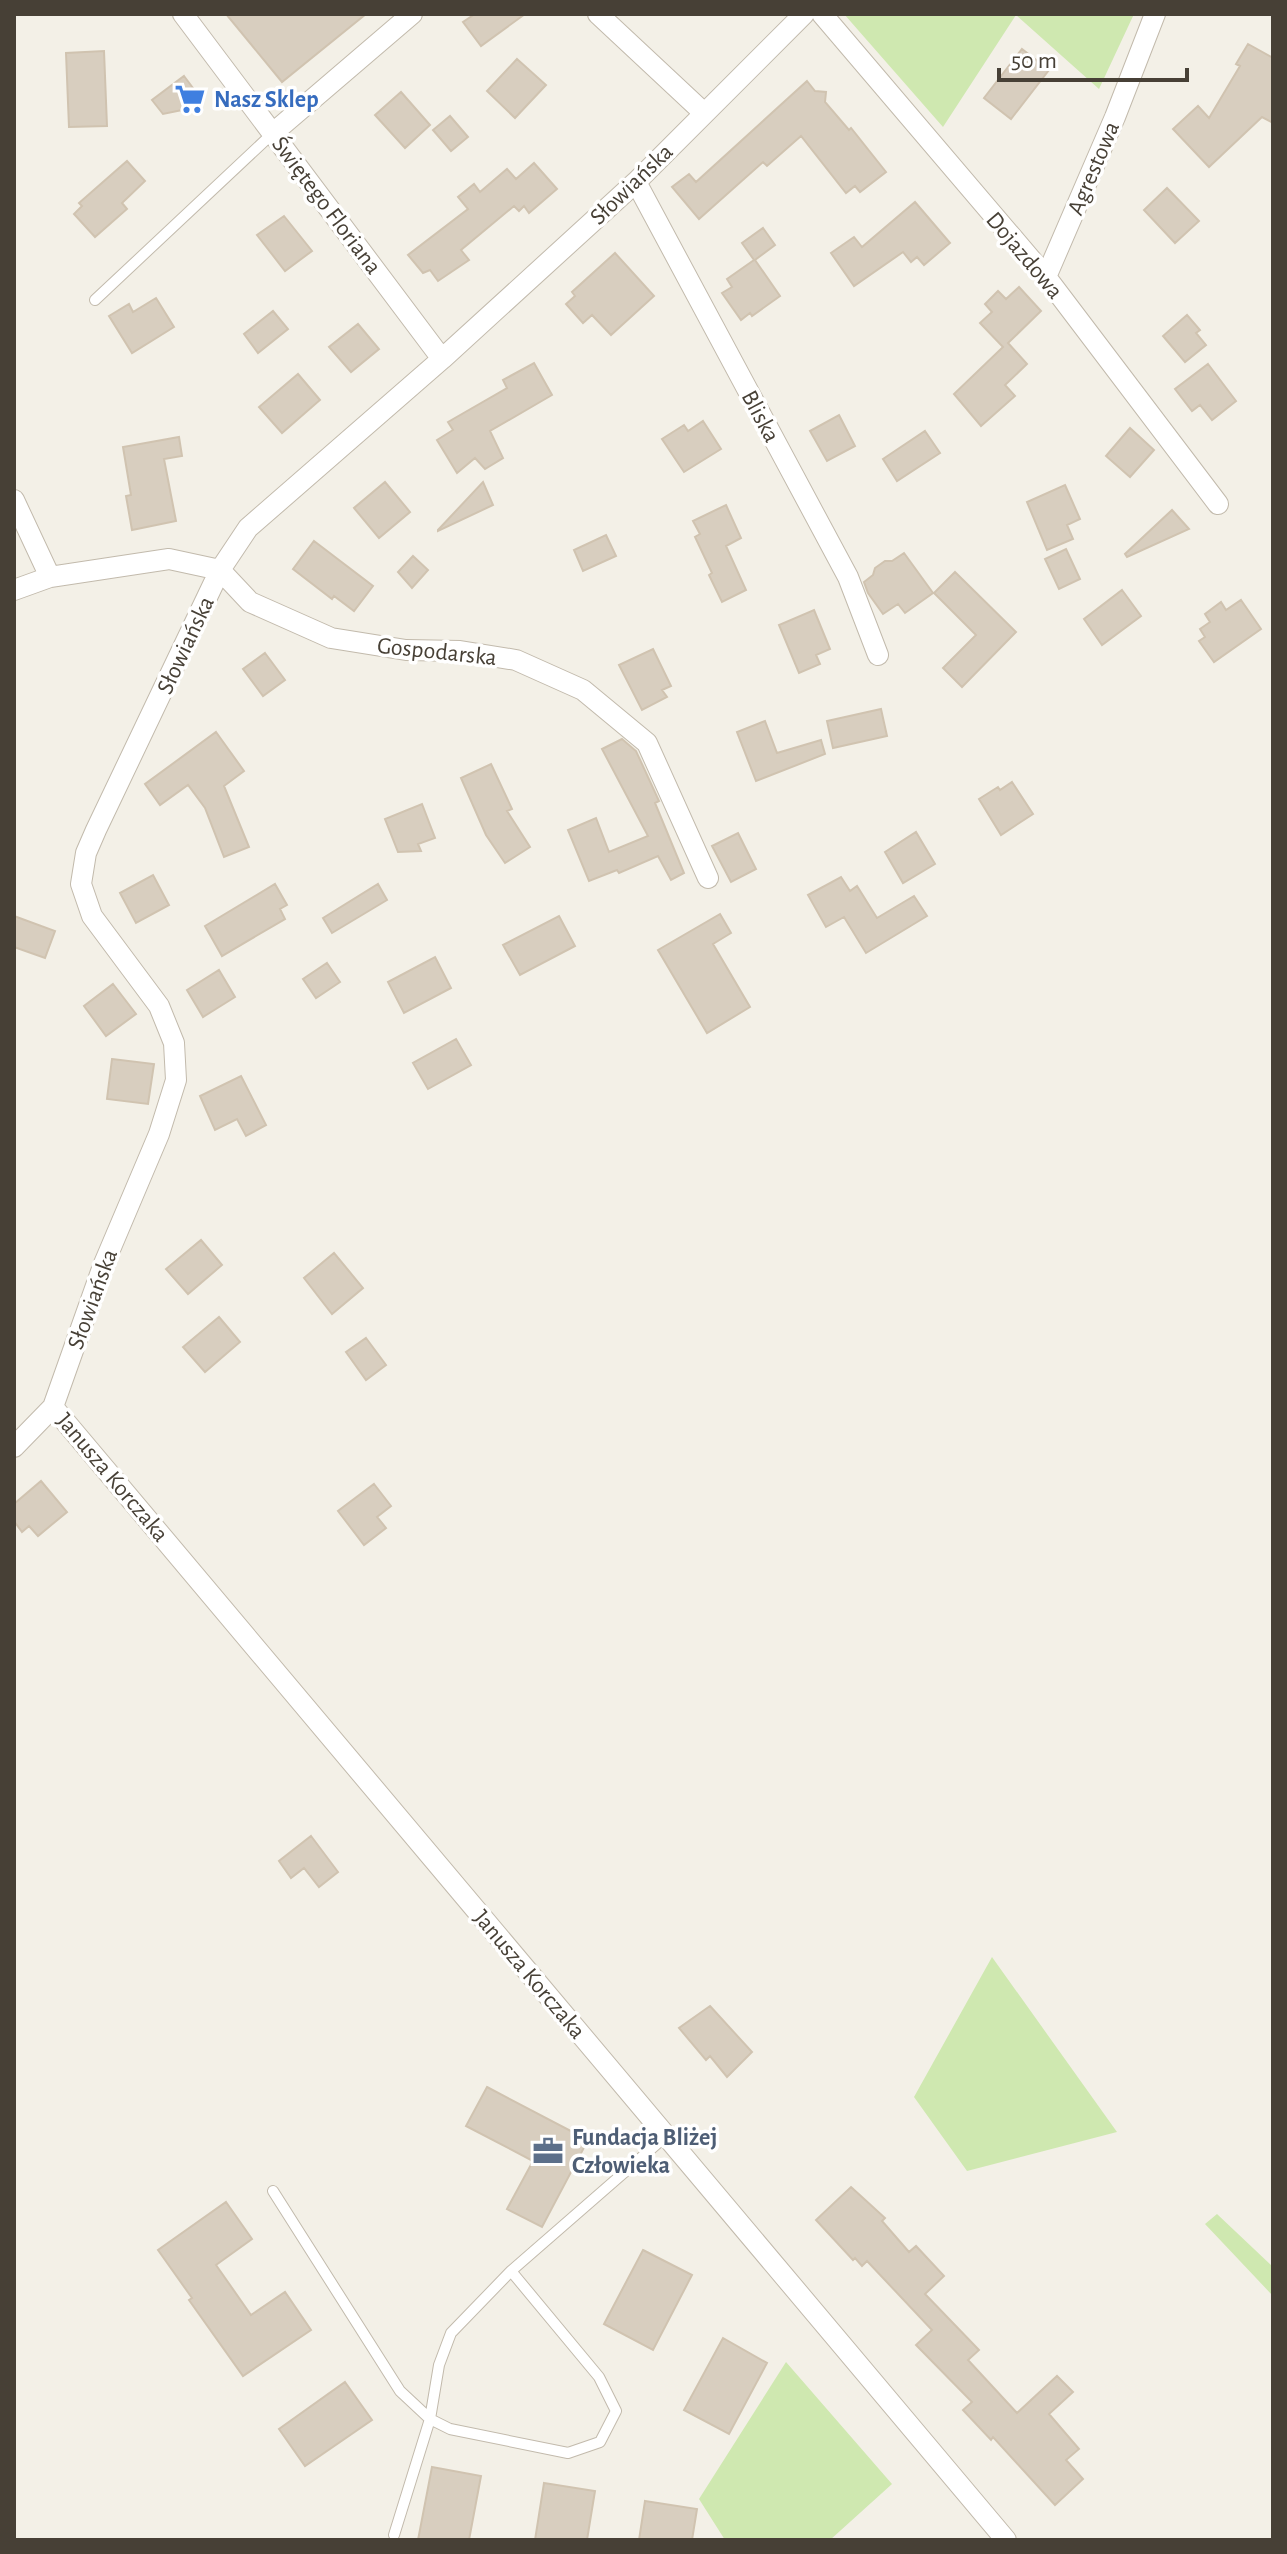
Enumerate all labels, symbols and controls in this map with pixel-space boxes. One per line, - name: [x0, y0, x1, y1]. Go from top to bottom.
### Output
- scale bar: [999, 32, 1187, 82]
- text: 50 m: [1011, 49, 1057, 73]
- supermarket icon: Nasz Sklep: [173, 82, 207, 116]
- place label: Nasz Sklep: [214, 88, 319, 112]
- street label: Agrestowa: [1064, 118, 1124, 219]
- street label: Świętego Floriana: [267, 131, 387, 279]
- street label: Słowiańska: [586, 140, 678, 230]
- street label: Dojazdowa: [981, 208, 1067, 304]
- street label: Bliska: [737, 387, 784, 446]
- street label: Słowiańska: [153, 593, 219, 698]
- street label: Gospodarska: [376, 634, 498, 670]
- street label: Słowiańska: [64, 1246, 122, 1353]
- street label: Janusza Korczaka: [52, 1409, 173, 1547]
- street label: Janusza Korczaka: [469, 1906, 590, 2044]
- place label: Fundacja Bliżej Człowieka: [572, 2126, 717, 2178]
- office icon: Fundacja Bliżej Człowieka: [531, 2134, 565, 2168]

